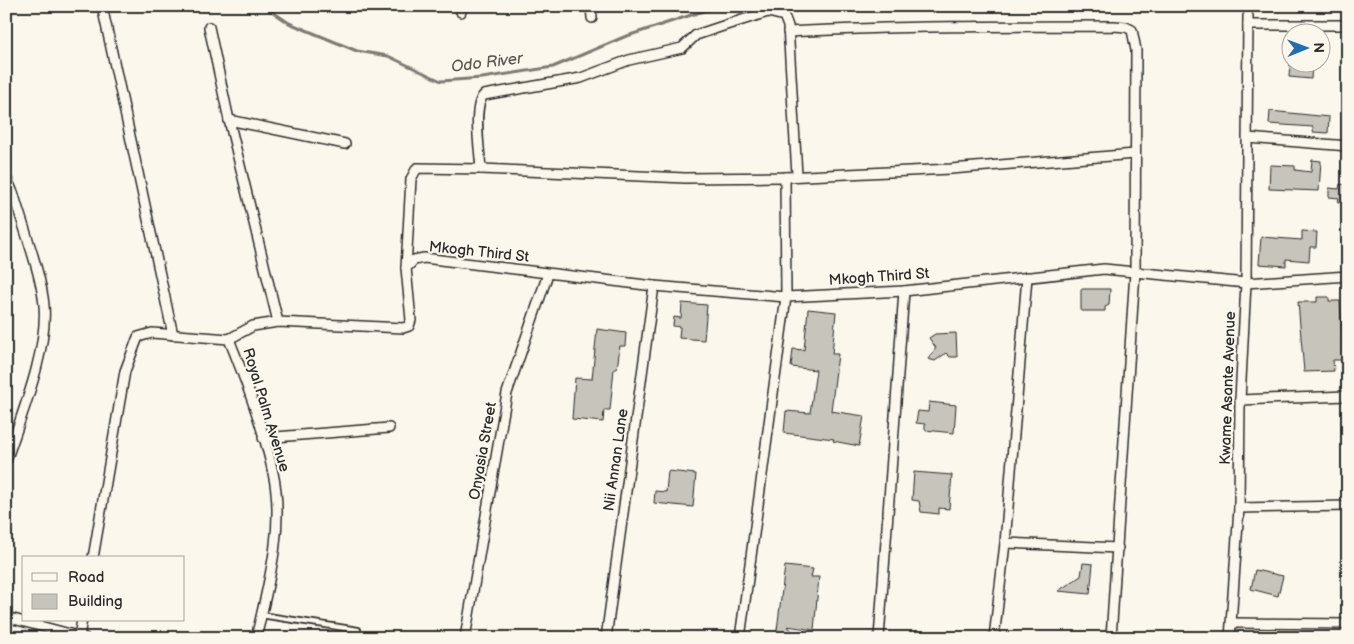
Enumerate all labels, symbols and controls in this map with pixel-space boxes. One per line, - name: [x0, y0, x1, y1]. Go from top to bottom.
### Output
- north arrow: [1282, 22, 1332, 72]
- text: N: [1310, 42, 1327, 53]
- water label: Odo River: [450, 49, 525, 77]
- street label: Mkogh Third St: [428, 237, 530, 267]
- street label: Mkogh Third St: [828, 264, 930, 290]
- street label: Kwame Asante Avenue: [1216, 311, 1240, 465]
- street label: Royal Palm Avenue: [238, 346, 294, 474]
- street label: Onyasia Street: [465, 400, 501, 501]
- street label: Nii Annan Lane: [599, 407, 633, 513]
- legend: [22, 556, 185, 622]
- text: Road: [68, 568, 104, 587]
- text: Building: [68, 592, 123, 611]

